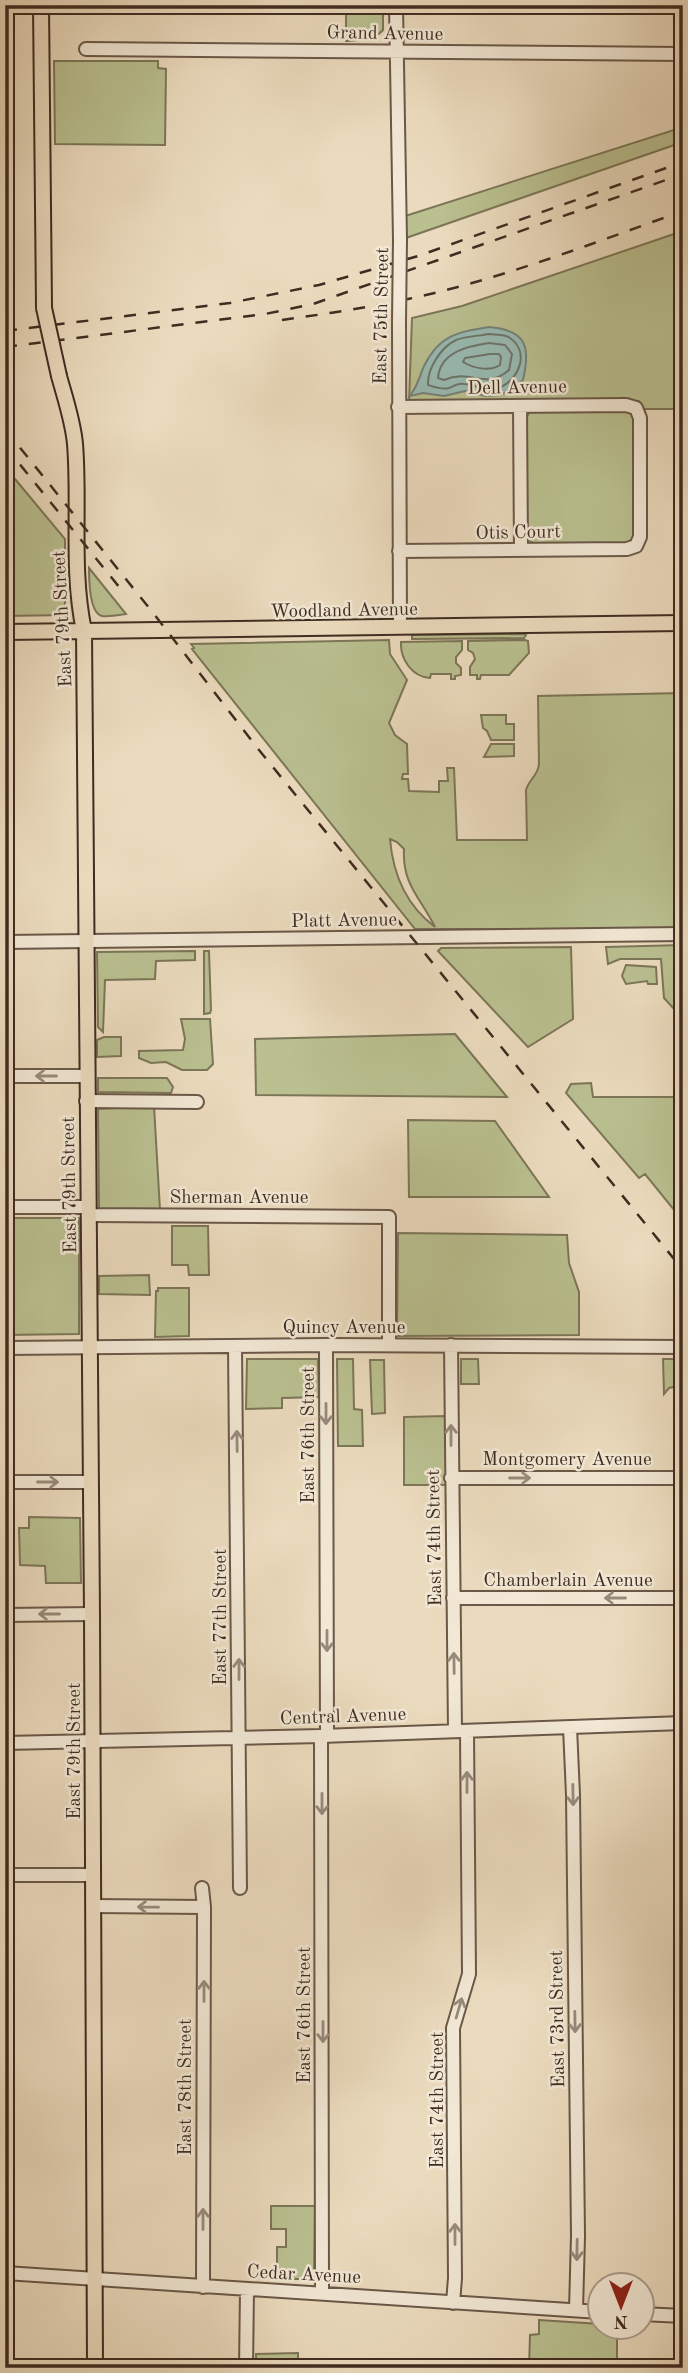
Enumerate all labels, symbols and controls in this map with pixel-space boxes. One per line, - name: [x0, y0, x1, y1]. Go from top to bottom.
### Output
- street label: Grand Avenue: [326, 24, 443, 45]
- street label: East 75th Street: [372, 247, 393, 385]
- street label: Dell Avenue: [467, 378, 567, 399]
- street label: Otis Court: [475, 523, 561, 544]
- street label: East 79th Street: [50, 550, 77, 688]
- street label: Woodland Avenue: [270, 601, 418, 622]
- street label: Platt Avenue: [291, 911, 397, 932]
- one-way arrow: [35, 1069, 58, 1083]
- street label: East 79th Street: [60, 1116, 81, 1254]
- street label: Sherman Avenue: [169, 1189, 309, 1208]
- street label: Quincy Avenue: [283, 1319, 405, 1338]
- street label: East 76th Street: [300, 1366, 319, 1504]
- one-way arrow: [319, 1402, 333, 1425]
- one-way arrow: [444, 1424, 458, 1447]
- one-way arrow: [230, 1430, 244, 1453]
- street label: Montgomery Avenue: [482, 1451, 652, 1470]
- street label: East 74th Street: [425, 1469, 446, 1607]
- one-way arrow: [508, 1471, 531, 1485]
- one-way arrow: [36, 1475, 59, 1489]
- street label: East 77th Street: [212, 1548, 231, 1686]
- street label: Chamberlain Avenue: [483, 1572, 653, 1591]
- one-way arrow: [603, 1591, 626, 1605]
- one-way arrow: [37, 1607, 60, 1621]
- one-way arrow: [320, 1629, 334, 1652]
- one-way arrow: [447, 1651, 461, 1674]
- one-way arrow: [232, 1657, 245, 1680]
- street label: East 79th Street: [66, 1682, 85, 1820]
- street label: Central Avenue: [280, 1706, 407, 1729]
- one-way arrow: [460, 1770, 474, 1793]
- one-way arrow: [566, 1783, 580, 1806]
- one-way arrow: [315, 1792, 329, 1815]
- one-way arrow: [137, 1900, 160, 1913]
- street label: East 76th Street: [296, 1946, 315, 2084]
- street label: East 73rd Street: [548, 1950, 569, 2088]
- one-way arrow: [197, 1980, 211, 2003]
- one-way arrow: [454, 1997, 467, 2019]
- one-way arrow: [569, 2011, 582, 2034]
- street label: East 78th Street: [177, 2018, 196, 2156]
- one-way arrow: [316, 2020, 330, 2043]
- street label: East 74th Street: [429, 2031, 448, 2169]
- one-way arrow: [196, 2208, 210, 2231]
- one-way arrow: [448, 2223, 462, 2246]
- one-way arrow: [571, 2238, 584, 2261]
- street label: Cedar Avenue: [246, 2263, 361, 2288]
- north arrow: [586, 2272, 656, 2342]
- text: N: [613, 2311, 628, 2330]

